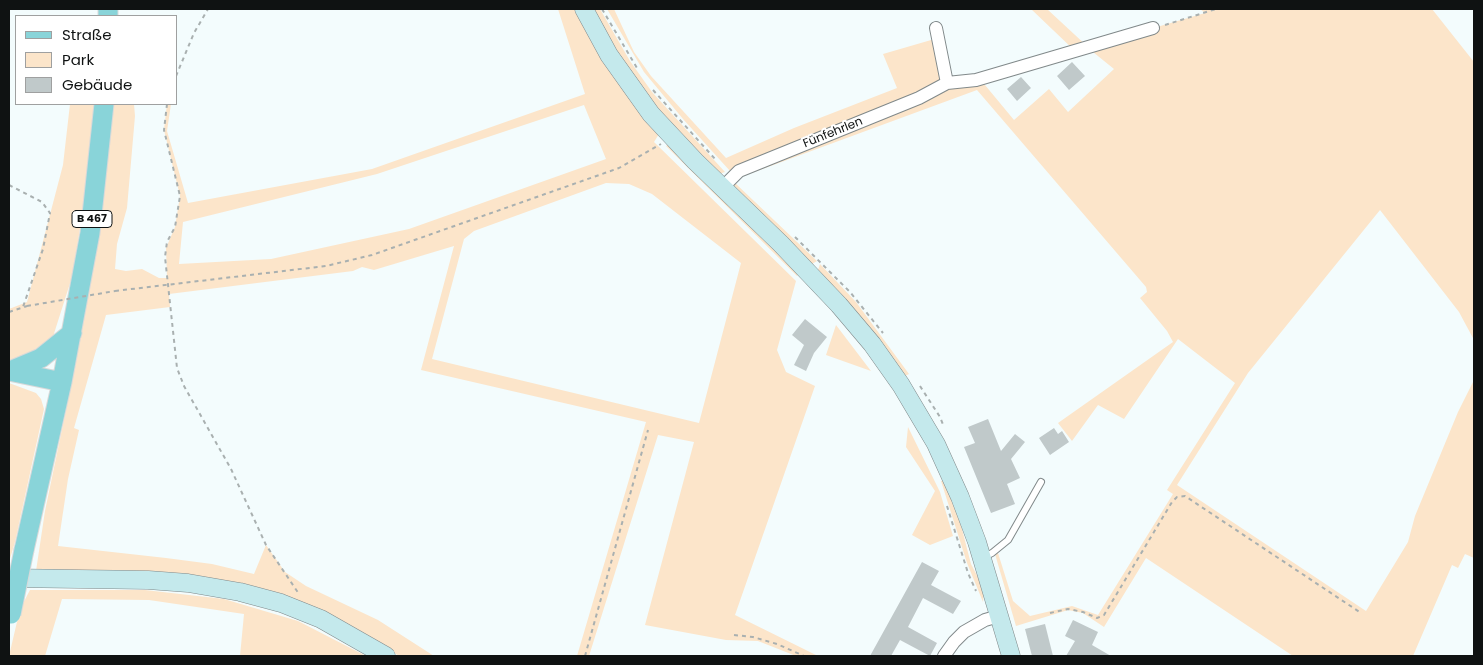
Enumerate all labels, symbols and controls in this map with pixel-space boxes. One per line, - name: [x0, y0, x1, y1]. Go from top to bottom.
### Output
- legend: [15, 15, 178, 105]
- text: Straße: [62, 24, 112, 45]
- text: Park: [62, 49, 94, 70]
- text: Gebäude: [62, 74, 132, 95]
- street label: Fünfehrlen: [801, 115, 865, 151]
- road number: B 467: [72, 210, 112, 228]

